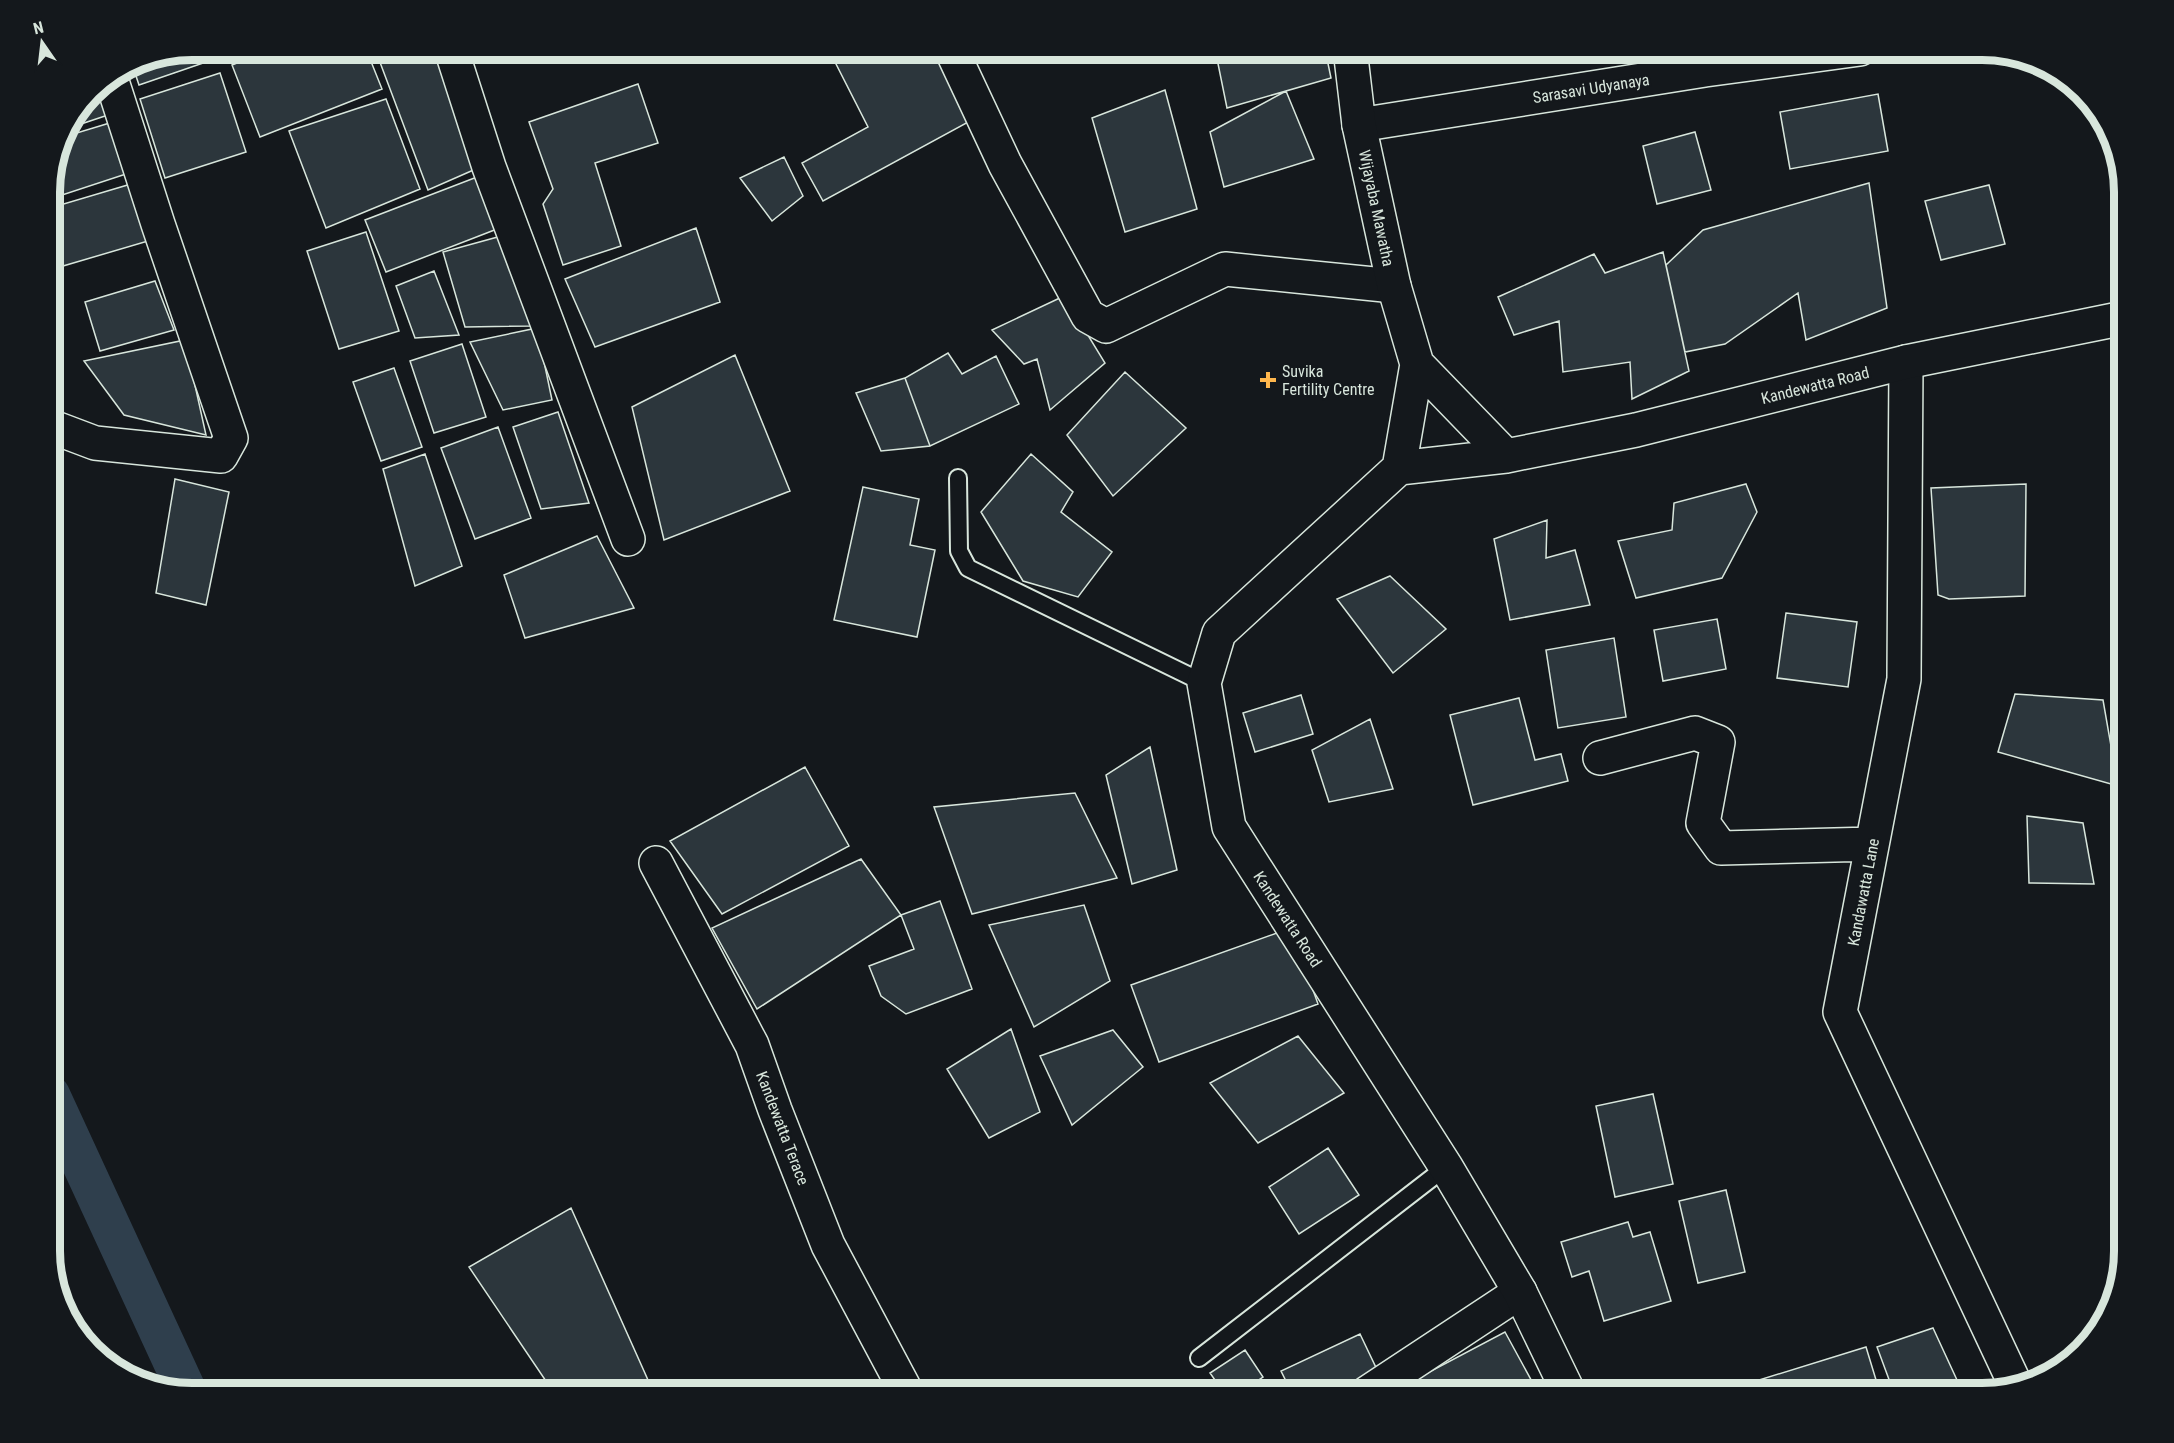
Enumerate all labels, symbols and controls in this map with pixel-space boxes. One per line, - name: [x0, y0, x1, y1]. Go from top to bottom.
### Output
- north arrow: [12, 12, 72, 72]
- text: N: [31, 18, 46, 38]
- street label: Sarasavi Udyanaya: [1531, 70, 1651, 107]
- street label: Wijayaba Mawatha: [1355, 148, 1398, 268]
- place label: Suvika Fertility Centre: [1282, 362, 1374, 399]
- street label: Kandewatta Road: [1759, 363, 1871, 408]
- marker: Suvika Fertility Centre: [1259, 371, 1277, 389]
- street label: Kandawatta Lane: [1844, 837, 1883, 947]
- street label: Kandewatta Road: [1250, 868, 1326, 971]
- street label: Kandewatta Terace: [752, 1069, 813, 1188]

